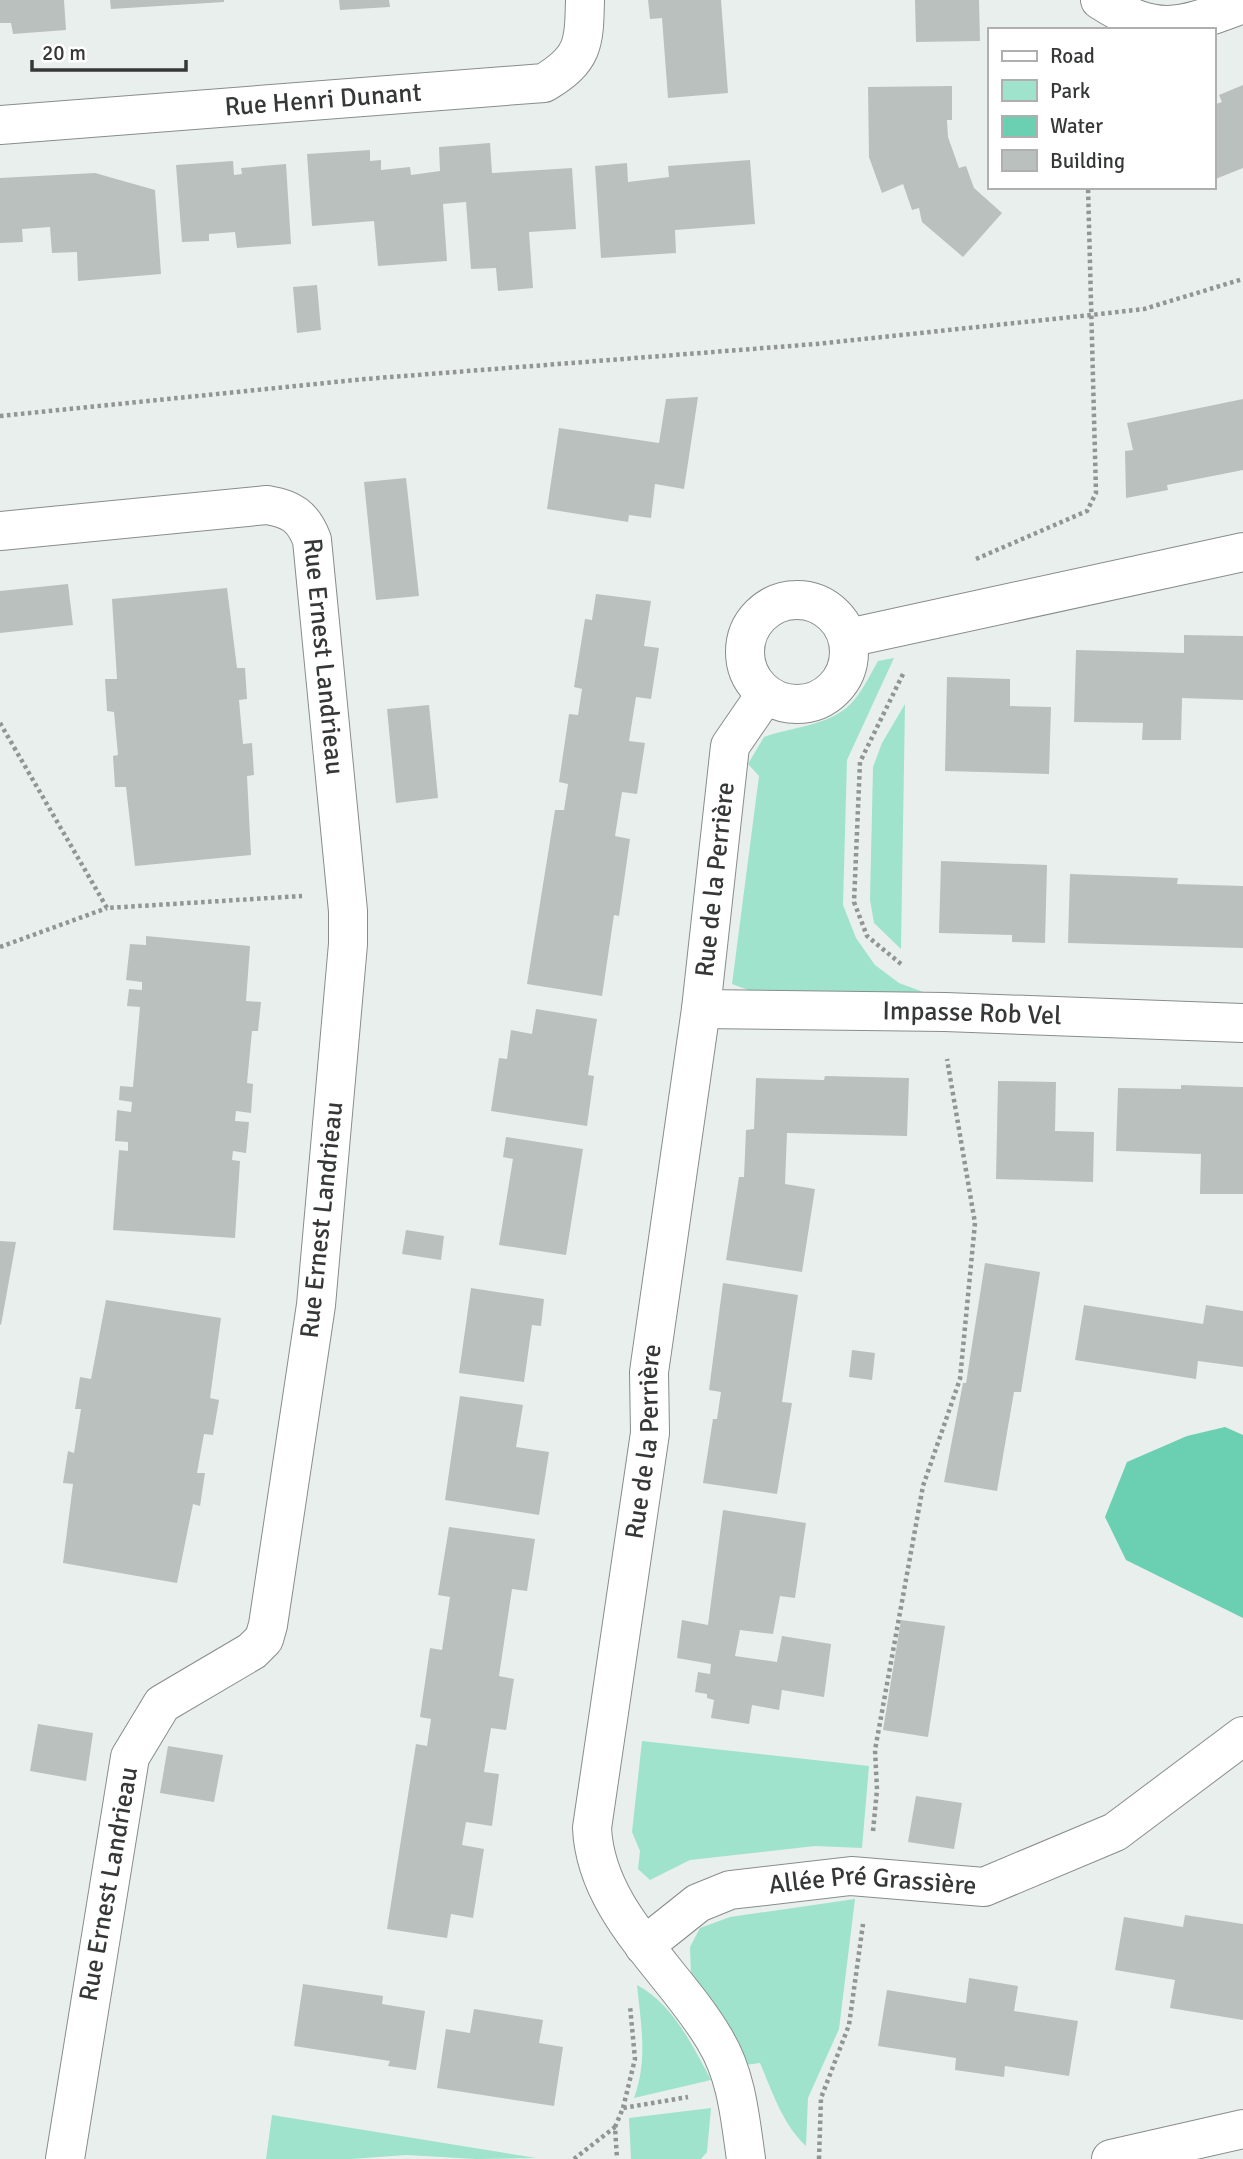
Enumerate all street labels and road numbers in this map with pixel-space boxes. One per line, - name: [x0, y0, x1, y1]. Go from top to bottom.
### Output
- street label: Rue Henri Dunant: [223, 77, 423, 124]
- street label: Rue Ernest Landrieau: [296, 537, 351, 776]
- street label: Rue de la Perrière: [689, 780, 742, 979]
- street label: Impasse Rob Vel: [882, 995, 1062, 1032]
- street label: Rue Ernest Landrieau: [294, 1100, 350, 1340]
- street label: Rue de la Perrière: [619, 1342, 669, 1541]
- street label: Rue Ernest Landrieau: [73, 1764, 145, 2004]
- street label: Allée Pré Grassière: [767, 1860, 978, 1902]

